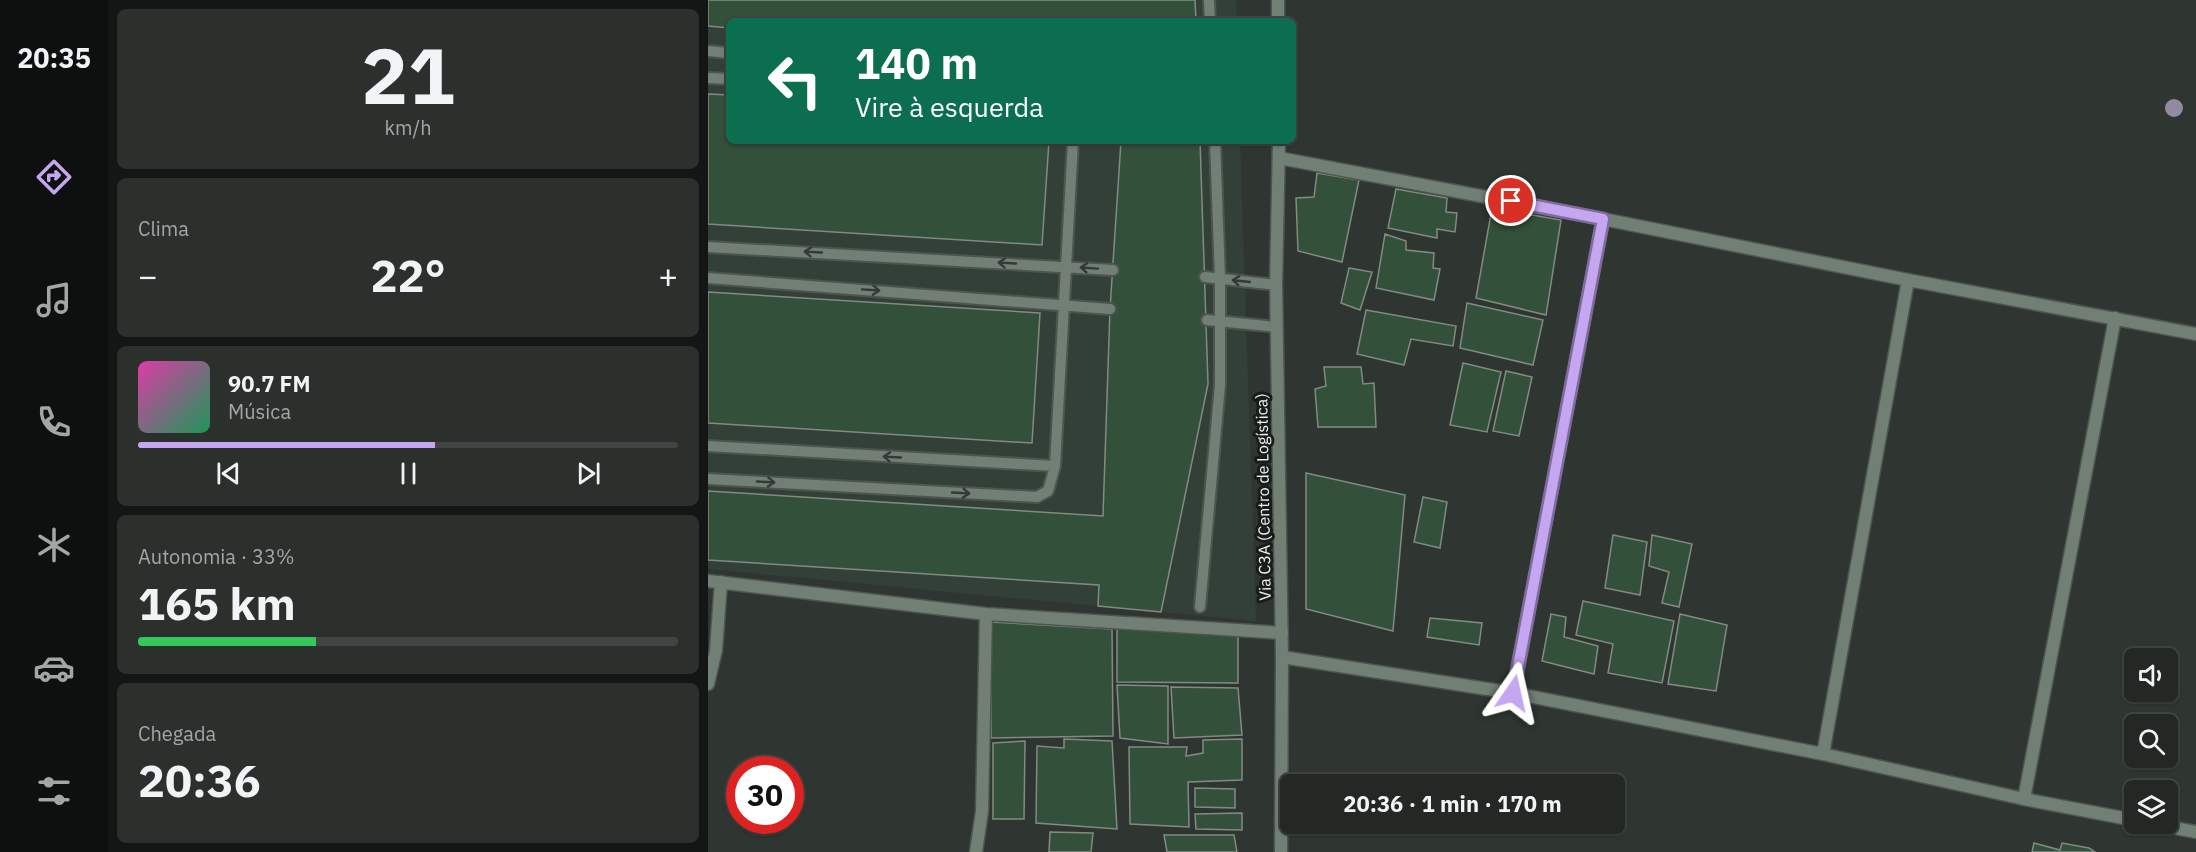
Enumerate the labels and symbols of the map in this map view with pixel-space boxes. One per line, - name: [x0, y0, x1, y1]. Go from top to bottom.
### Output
- pin: [1485, 175, 1536, 226]
- one-way arrow: [803, 247, 823, 258]
- one-way arrow: [998, 257, 1018, 268]
- one-way arrow: [1080, 262, 1100, 273]
- one-way arrow: [1231, 275, 1251, 286]
- one-way arrow: [861, 285, 880, 296]
- street label: Via C3A (Centro de Logística): [1251, 393, 1275, 601]
- one-way arrow: [883, 451, 903, 462]
- one-way arrow: [756, 477, 776, 488]
- one-way arrow: [951, 487, 971, 498]
- position arrow: [1481, 661, 1545, 725]
- speed limit sign: 30: [726, 756, 804, 834]

